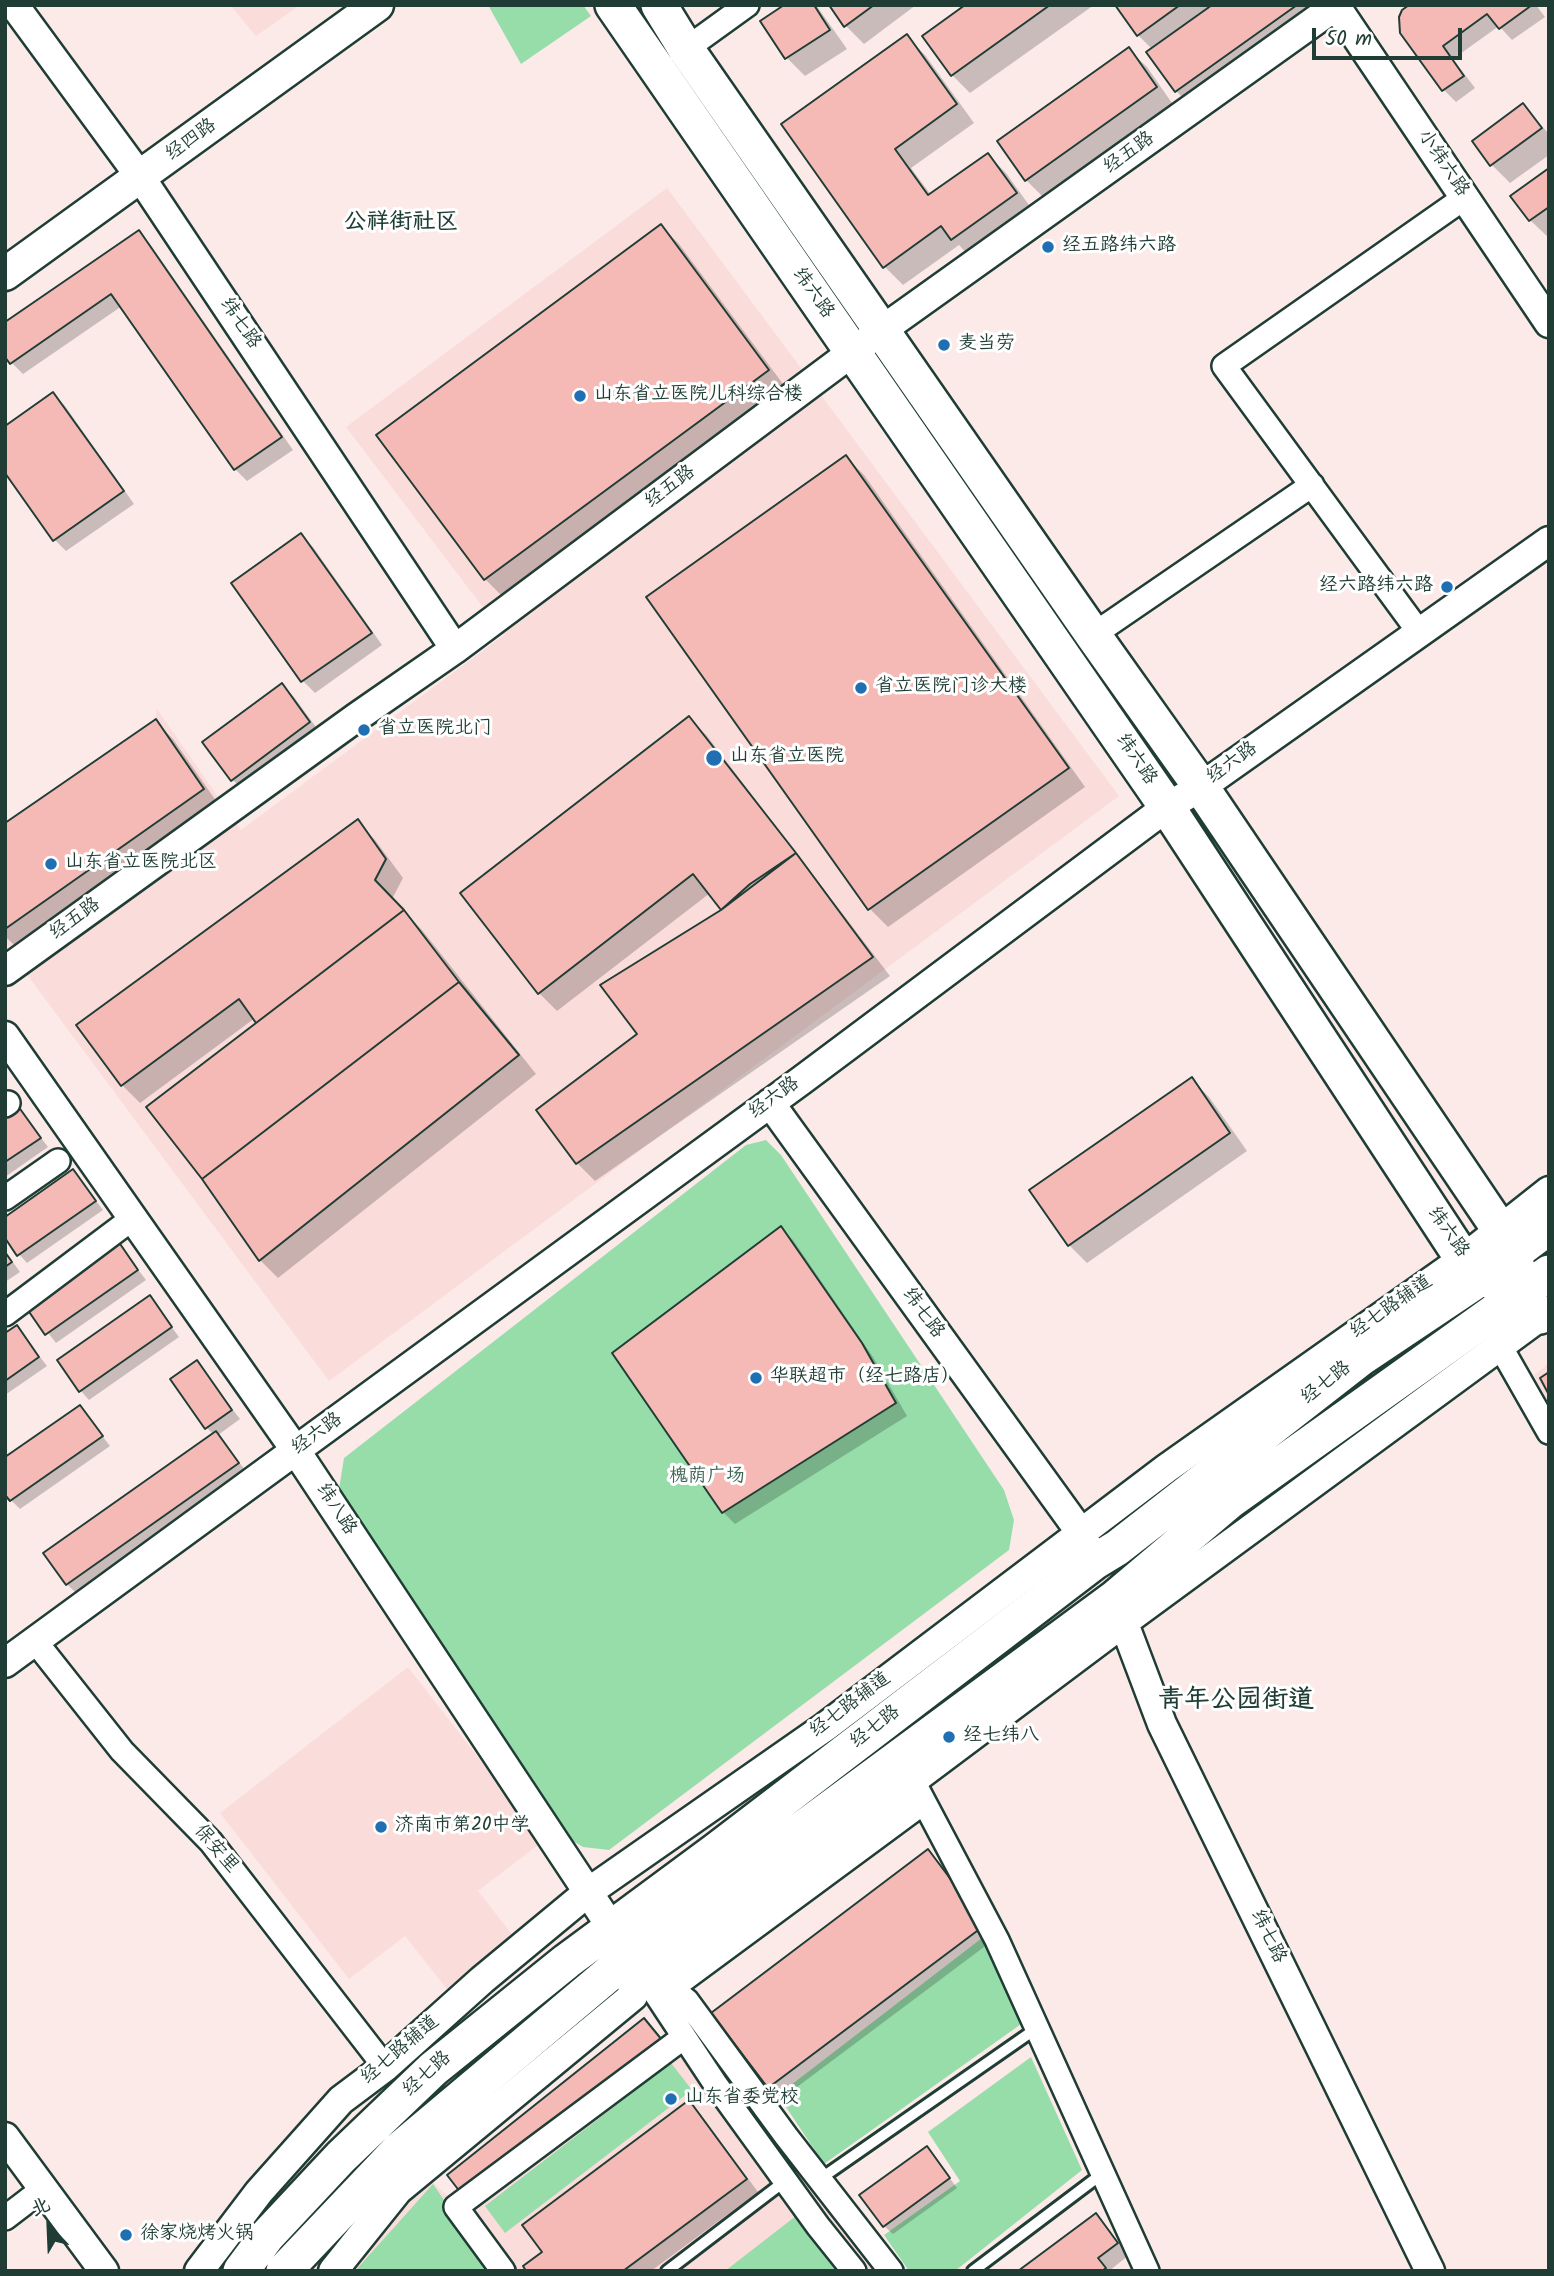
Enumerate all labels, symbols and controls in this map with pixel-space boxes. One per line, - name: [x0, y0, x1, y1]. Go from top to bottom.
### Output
- scale bar: [1316, 14, 1466, 58]
- text: 50 m: [1325, 23, 1372, 56]
- street label: 经四路: [162, 115, 222, 167]
- street label: 小纬六路: [1411, 126, 1473, 202]
- street label: 经五路: [1100, 128, 1160, 180]
- district label: 公祥街社区: [344, 210, 458, 238]
- place label: 经五路纬六路: [1062, 236, 1176, 258]
- marker: 经五路纬六路: [1040, 239, 1056, 255]
- street label: 纬六路: [786, 264, 838, 324]
- street label: 纬七路: [214, 294, 264, 354]
- place label: 麦当劳: [958, 334, 1015, 356]
- marker: 麦当劳: [936, 337, 952, 353]
- place label: 山东省立医院儿科综合楼: [594, 385, 803, 407]
- marker: 山东省立医院儿科综合楼: [572, 388, 588, 404]
- street label: 经五路: [641, 462, 701, 514]
- place label: 经六路纬六路: [1319, 576, 1433, 598]
- marker: 经六路纬六路: [1439, 579, 1455, 595]
- place label: 省立医院门诊大楼: [875, 677, 1027, 699]
- marker: 省立医院门诊大楼: [853, 680, 869, 696]
- place label: 省立医院北门: [378, 719, 492, 741]
- marker: 省立医院北门: [356, 722, 372, 738]
- street label: 纬六路: [1110, 730, 1160, 790]
- street label: 经六路: [1203, 738, 1263, 790]
- place label: 山东省立医院: [730, 747, 844, 769]
- marker: 山东省立医院: [704, 748, 724, 768]
- place label: 山东省立医院北区: [65, 853, 217, 875]
- marker: 山东省立医院北区: [43, 856, 59, 872]
- street label: 经五路: [46, 894, 106, 946]
- street label: 经六路: [745, 1073, 805, 1125]
- street label: 纬六路: [1421, 1203, 1473, 1263]
- street label: 经七路辅道: [1347, 1271, 1437, 1345]
- street label: 纬七路: [896, 1284, 948, 1344]
- street label: 经七路: [1298, 1357, 1356, 1411]
- place label: 华联超市（经七路店）: [770, 1367, 960, 1389]
- marker: 华联超市（经七路店）: [748, 1370, 764, 1386]
- street label: 经六路: [288, 1409, 348, 1461]
- park label: 槐荫广场: [669, 1467, 745, 1489]
- street label: 纬八路: [310, 1480, 360, 1540]
- street label: 经七路辅道: [806, 1668, 896, 1744]
- district label: 青年公园街道: [1158, 1687, 1314, 1719]
- street label: 经七路: [847, 1701, 905, 1755]
- place label: 经七纬八: [963, 1726, 1039, 1748]
- marker: 经七纬八: [941, 1729, 957, 1745]
- place label: 济南市第20中学: [395, 1816, 530, 1838]
- marker: 济南市第20中学: [373, 1819, 389, 1835]
- street label: 保安里: [188, 1821, 242, 1879]
- street label: 纬七路: [1244, 1906, 1290, 1968]
- street label: 经七路辅道: [357, 2012, 445, 2090]
- street label: 经七路: [399, 2047, 457, 2103]
- place label: 山东省委党校: [685, 2088, 799, 2110]
- marker: 山东省委党校: [663, 2091, 679, 2107]
- text: 北: [26, 2190, 55, 2225]
- north arrow: [14, 2192, 84, 2262]
- place label: 徐家烧烤火锅: [140, 2224, 254, 2246]
- marker: 徐家烧烤火锅: [118, 2227, 134, 2243]

